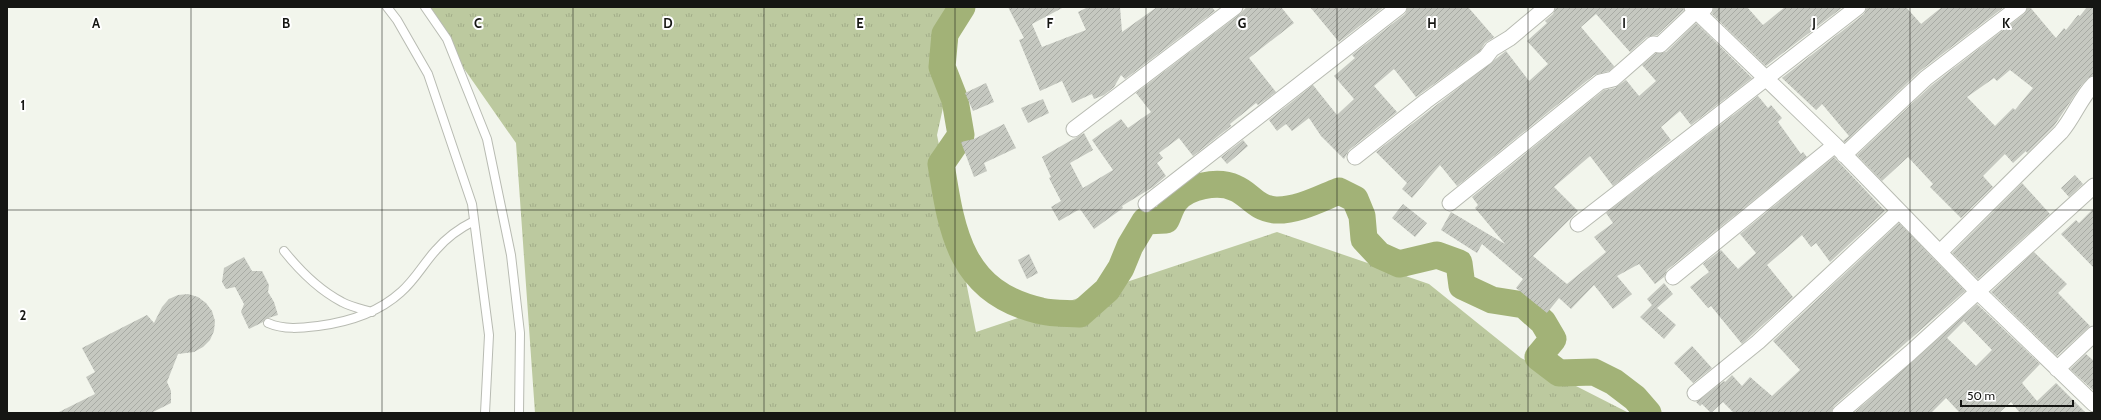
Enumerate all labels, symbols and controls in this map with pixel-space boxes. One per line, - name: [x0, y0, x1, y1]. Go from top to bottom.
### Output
- text: A: [92, 15, 101, 31]
- text: B: [282, 15, 290, 31]
- text: C: [474, 15, 482, 31]
- text: D: [663, 15, 673, 31]
- text: E: [856, 15, 864, 31]
- text: F: [1047, 15, 1054, 31]
- text: G: [1238, 15, 1247, 31]
- text: H: [1427, 15, 1437, 31]
- text: I: [1622, 15, 1626, 31]
- text: J: [1811, 15, 1816, 31]
- text: K: [2002, 15, 2011, 31]
- text: 1: [21, 97, 25, 113]
- text: 2: [20, 307, 27, 323]
- scale bar: [1961, 382, 2073, 408]
- text: 50 m: [1967, 388, 1995, 403]

